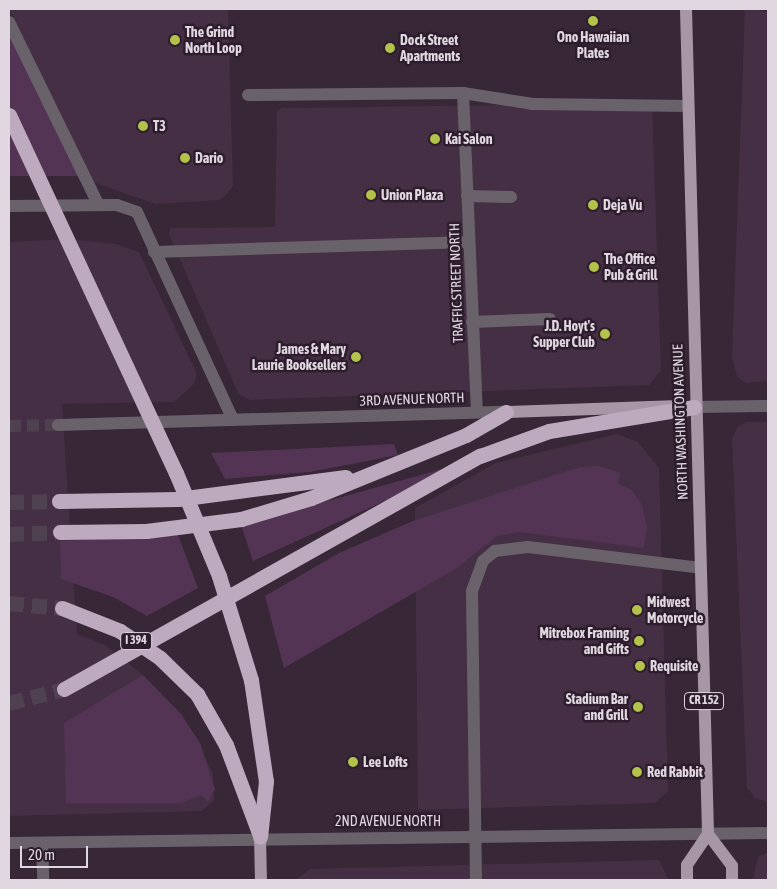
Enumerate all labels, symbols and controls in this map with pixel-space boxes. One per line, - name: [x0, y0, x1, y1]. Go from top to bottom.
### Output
- marker: Ono Hawaiian Plates: [587, 15, 599, 27]
- place label: The Grind North Loop: [185, 24, 242, 56]
- place label: Ono Hawaiian Plates: [557, 29, 629, 62]
- place label: Dock Street Apartments: [400, 32, 460, 64]
- marker: The Grind North Loop: [169, 34, 181, 46]
- marker: Dock Street Apartments: [384, 42, 396, 54]
- place label: T3: [153, 118, 166, 134]
- marker: T3: [137, 120, 149, 132]
- place label: Kai Salon: [445, 131, 493, 147]
- marker: Kai Salon: [429, 133, 441, 145]
- place label: Dario: [195, 150, 223, 166]
- marker: Dario: [179, 152, 191, 164]
- place label: Union Plaza: [381, 187, 443, 203]
- marker: Union Plaza: [365, 189, 377, 201]
- place label: Deja Vu: [603, 197, 642, 213]
- marker: Deja Vu: [587, 199, 599, 211]
- street label: TRAFFIC STREET NORTH: [446, 223, 466, 343]
- place label: The Office Pub & Grill: [604, 251, 658, 284]
- marker: The Office Pub & Grill: [588, 261, 600, 273]
- place label: J.D. Hoyt's Supper Club: [533, 318, 595, 351]
- marker: J.D. Hoyt's Supper Club: [599, 328, 611, 340]
- place label: James & Mary Laurie Booksellers: [252, 341, 346, 374]
- street label: NORTH WASHINGTON AVENUE: [669, 344, 691, 500]
- marker: James & Mary Laurie Booksellers: [350, 351, 362, 363]
- street label: 3RD AVENUE NORTH: [359, 389, 465, 409]
- place label: Midwest Motorcycle: [647, 594, 703, 626]
- marker: Midwest Motorcycle: [631, 604, 643, 616]
- place label: Mitrebox Framing and Gifts: [539, 625, 629, 658]
- road number: I 394: [120, 631, 152, 650]
- marker: Mitrebox Framing and Gifts: [633, 635, 645, 647]
- place label: Requisite: [650, 658, 698, 674]
- marker: Requisite: [634, 660, 646, 672]
- place label: Stadium Bar and Grill: [566, 691, 628, 724]
- road number: CR 152: [684, 691, 724, 710]
- marker: Stadium Bar and Grill: [632, 701, 644, 713]
- place label: Lee Lofts: [363, 754, 408, 770]
- marker: Lee Lofts: [347, 756, 359, 768]
- place label: Red Rabbit: [647, 764, 703, 780]
- marker: Red Rabbit: [631, 766, 643, 778]
- street label: 2ND AVENUE NORTH: [335, 813, 441, 829]
- scale bar: [22, 836, 90, 868]
- text: 20 m: [28, 846, 55, 863]

